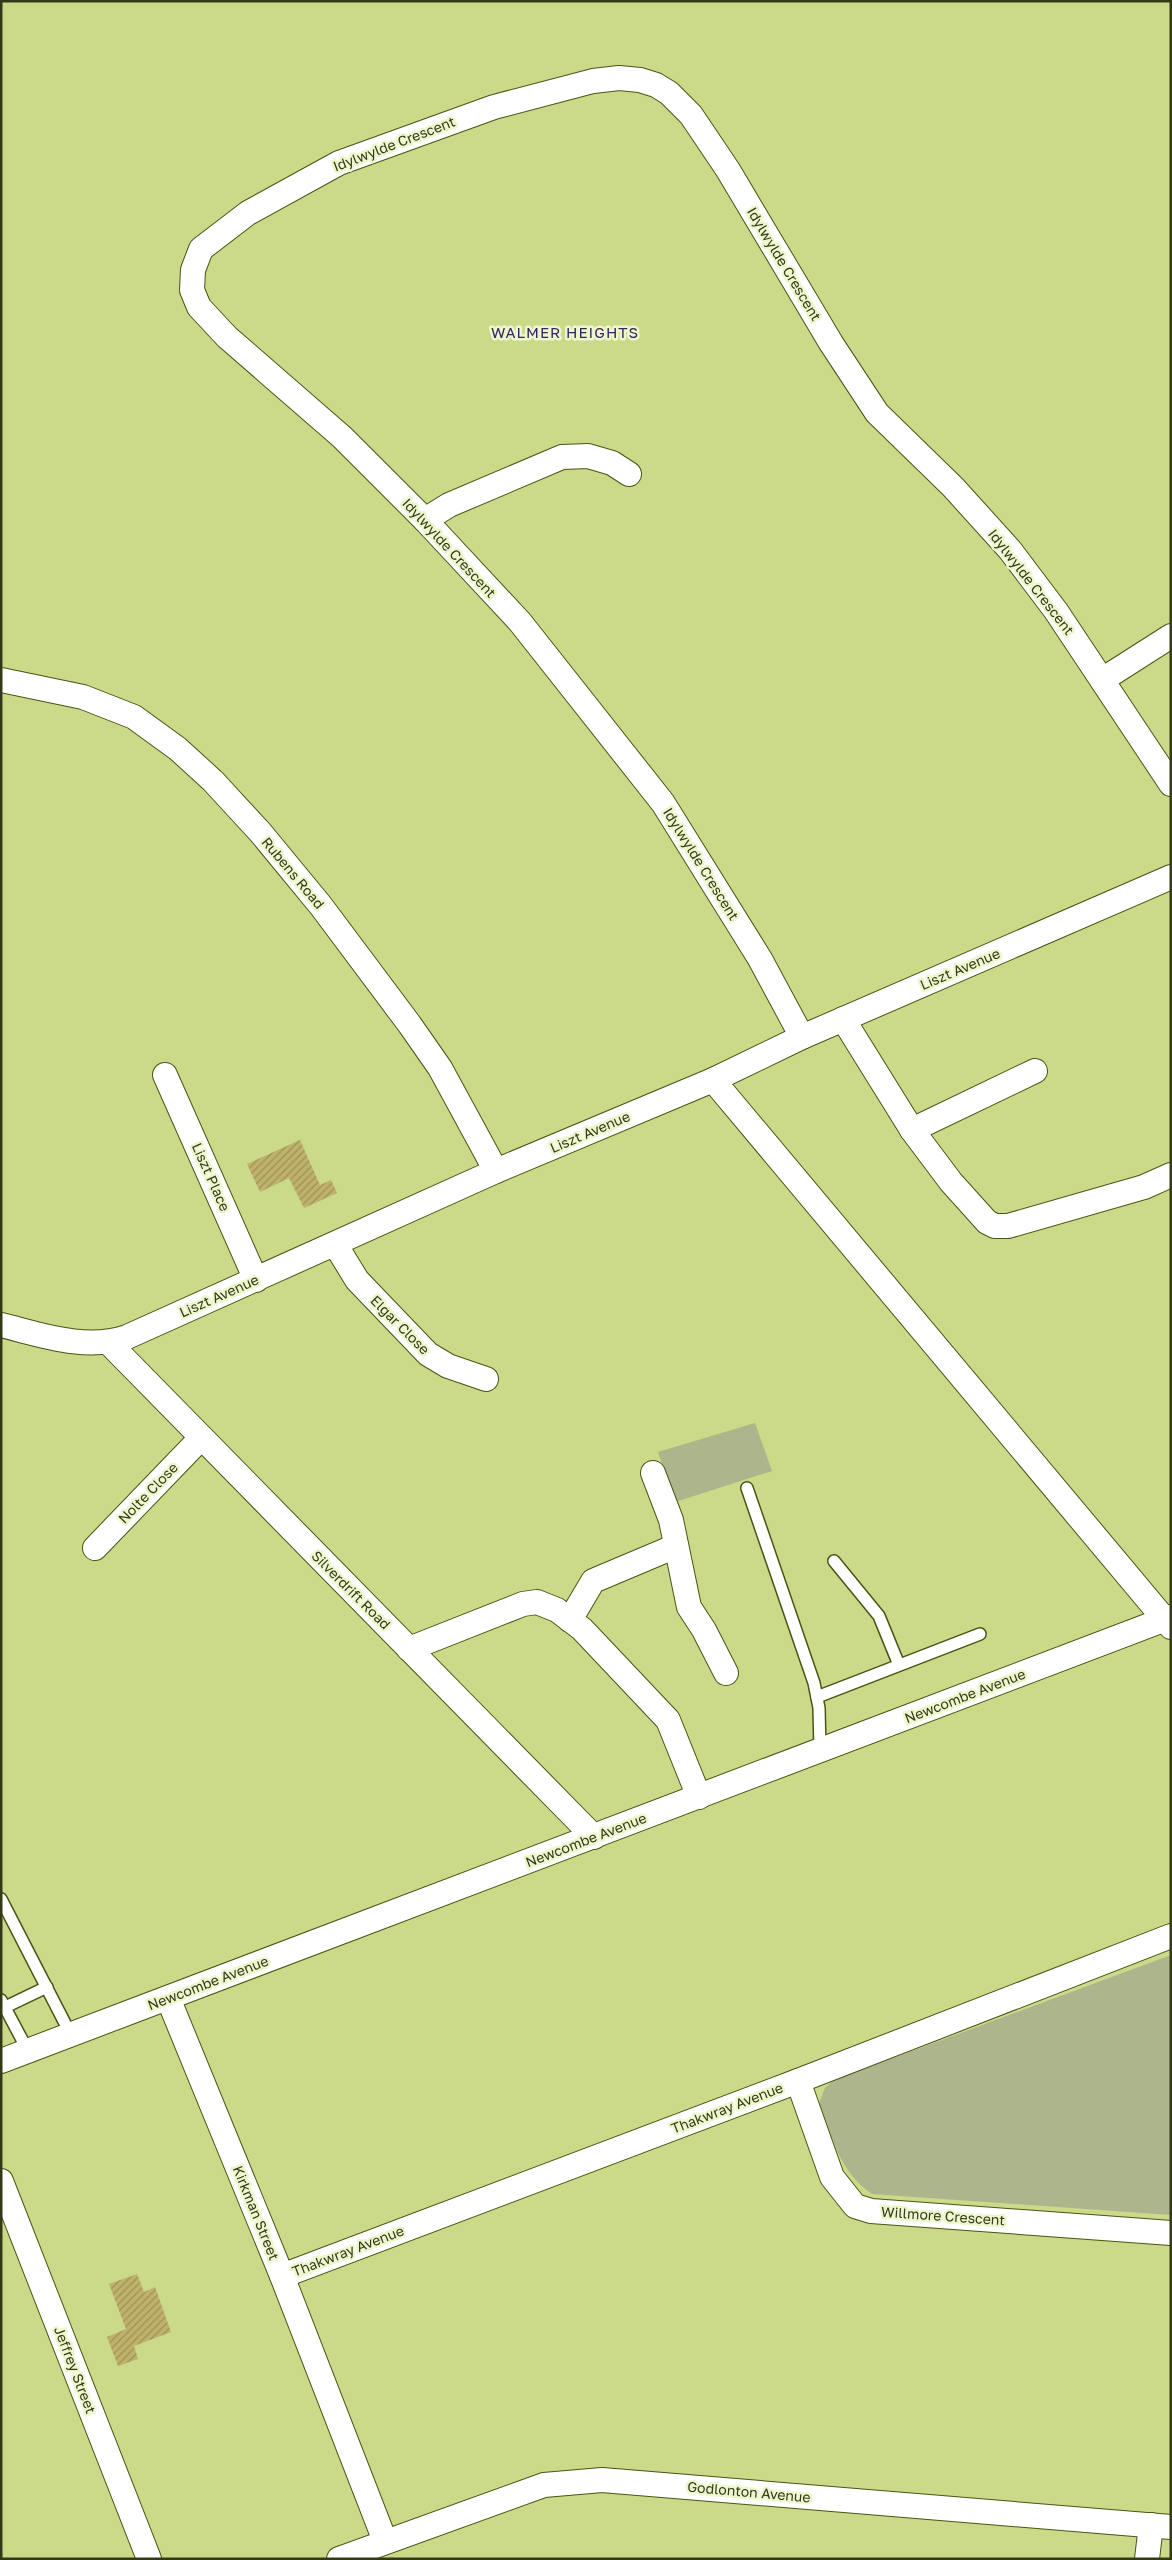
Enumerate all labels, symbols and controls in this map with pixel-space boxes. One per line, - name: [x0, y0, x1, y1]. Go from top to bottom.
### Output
- street label: Idylwylde Crescent: [330, 112, 457, 175]
- street label: Idylwylde Crescent: [744, 204, 825, 324]
- district label: WALMER HEIGHTS: [491, 323, 639, 341]
- street label: Idylwylde Crescent: [399, 495, 500, 601]
- street label: Idylwylde Crescent: [985, 525, 1078, 638]
- street label: Idylwylde Crescent: [660, 804, 743, 923]
- street label: Rubens Road: [258, 833, 328, 912]
- street label: Liszt Avenue: [917, 944, 1002, 993]
- street label: Liszt Avenue: [547, 1107, 632, 1156]
- street label: Liszt Place: [189, 1140, 234, 1214]
- street label: Liszt Avenue: [176, 1270, 261, 1321]
- street label: Elgar Close: [367, 1292, 433, 1358]
- street label: Nolte Close: [114, 1459, 181, 1527]
- street label: Silverdrift Road: [308, 1547, 394, 1633]
- street label: Newcombe Avenue: [902, 1665, 1028, 1726]
- street label: Newcombe Avenue: [523, 1809, 649, 1870]
- street label: Newcombe Avenue: [145, 1952, 271, 2013]
- street label: Thakwray Avenue: [669, 2078, 785, 2137]
- street label: Kirkman Street: [230, 2163, 283, 2263]
- street label: Willmore Crescent: [881, 2203, 1006, 2228]
- street label: Thakwray Avenue: [290, 2221, 406, 2280]
- street label: Jeffrey Street: [51, 2324, 100, 2416]
- street label: Godlonton Avenue: [687, 2478, 811, 2505]

